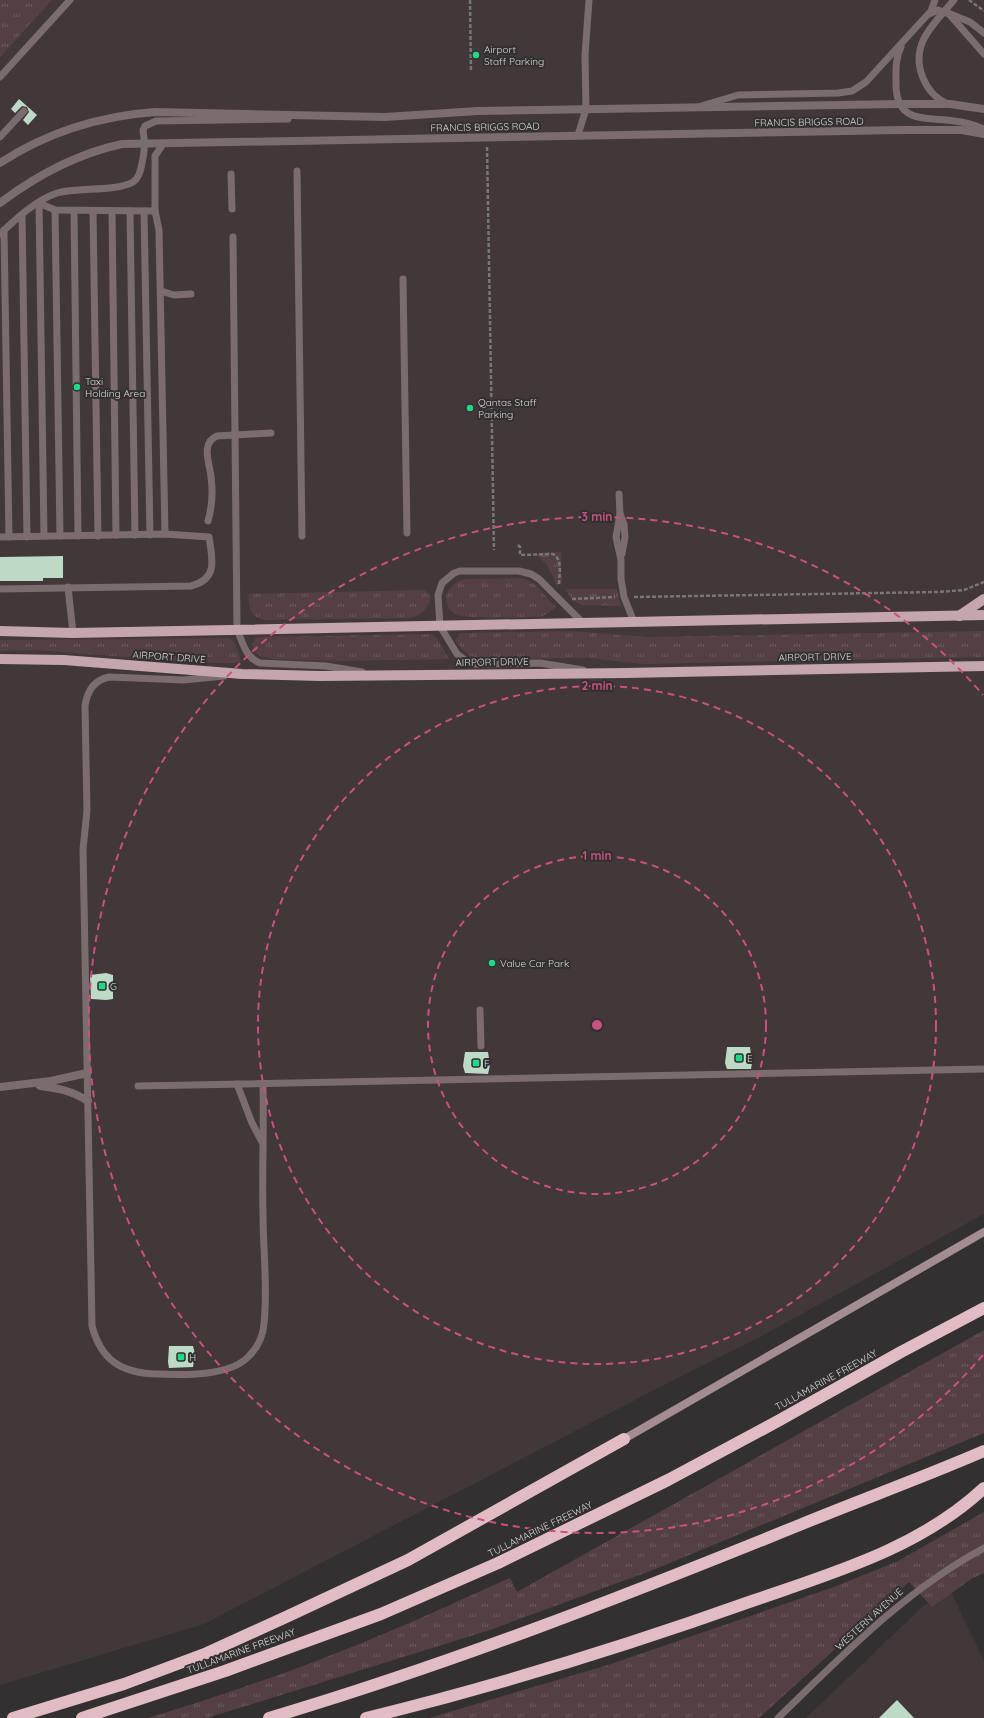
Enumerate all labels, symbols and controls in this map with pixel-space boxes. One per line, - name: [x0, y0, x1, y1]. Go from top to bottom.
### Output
- place label: Airport Staff Parking: [484, 43, 544, 68]
- marker: Airport Staff Parking: [471, 50, 481, 60]
- street label: FRANCIS BRIGGS ROAD: [754, 115, 864, 129]
- street label: FRANCIS BRIGGS ROAD: [430, 120, 540, 134]
- place label: Taxi Holding Area: [85, 375, 145, 400]
- marker: Taxi Holding Area: [72, 382, 82, 392]
- place label: Qantas Staff Parking: [478, 396, 537, 421]
- marker: Qantas Staff Parking: [465, 403, 475, 413]
- text: 3 min: [582, 509, 612, 524]
- street label: AIRPORT DRIVE: [132, 648, 206, 666]
- street label: AIRPORT DRIVE: [778, 650, 852, 664]
- street label: AIRPORT DRIVE: [455, 655, 529, 669]
- text: 2 min: [581, 678, 613, 693]
- text: 1 min: [582, 848, 612, 863]
- place label: Value Car Park: [500, 957, 569, 970]
- marker: Value Car Park: [487, 958, 497, 968]
- place label: G: [110, 980, 117, 993]
- marker: G: [97, 981, 107, 991]
- centre of rings: [590, 1018, 604, 1032]
- place label: E: [747, 1052, 753, 1065]
- marker: E: [734, 1053, 744, 1063]
- place label: F: [484, 1057, 490, 1070]
- marker: F: [471, 1058, 481, 1068]
- street label: TULLAMARINE FREEWAY: [773, 1346, 880, 1413]
- place label: H: [189, 1351, 196, 1364]
- marker: H: [176, 1352, 186, 1362]
- street label: TULLAMARINE FREEWAY: [486, 1498, 595, 1560]
- street label: WESTERN AVENUE: [832, 1585, 906, 1653]
- street label: TULLAMARINE FREEWAY: [185, 1625, 297, 1677]

